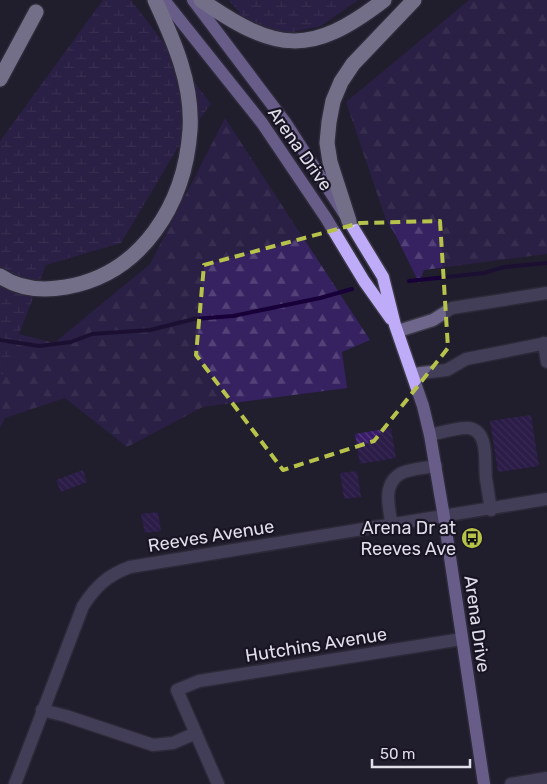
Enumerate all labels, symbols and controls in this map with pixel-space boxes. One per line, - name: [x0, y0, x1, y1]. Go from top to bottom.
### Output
- street label: Arena Drive: [263, 103, 337, 195]
- street label: Reeves Avenue: [146, 515, 276, 557]
- place label: Arena Dr at Reeves Ave: [360, 517, 456, 560]
- bus stop icon: Arena Dr at Reeves Ave: [460, 526, 484, 550]
- street label: Arena Drive: [459, 574, 495, 674]
- street label: Hutchins Avenue: [244, 623, 388, 667]
- scale bar: [372, 736, 470, 768]
- text: 50 m: [380, 745, 415, 763]

